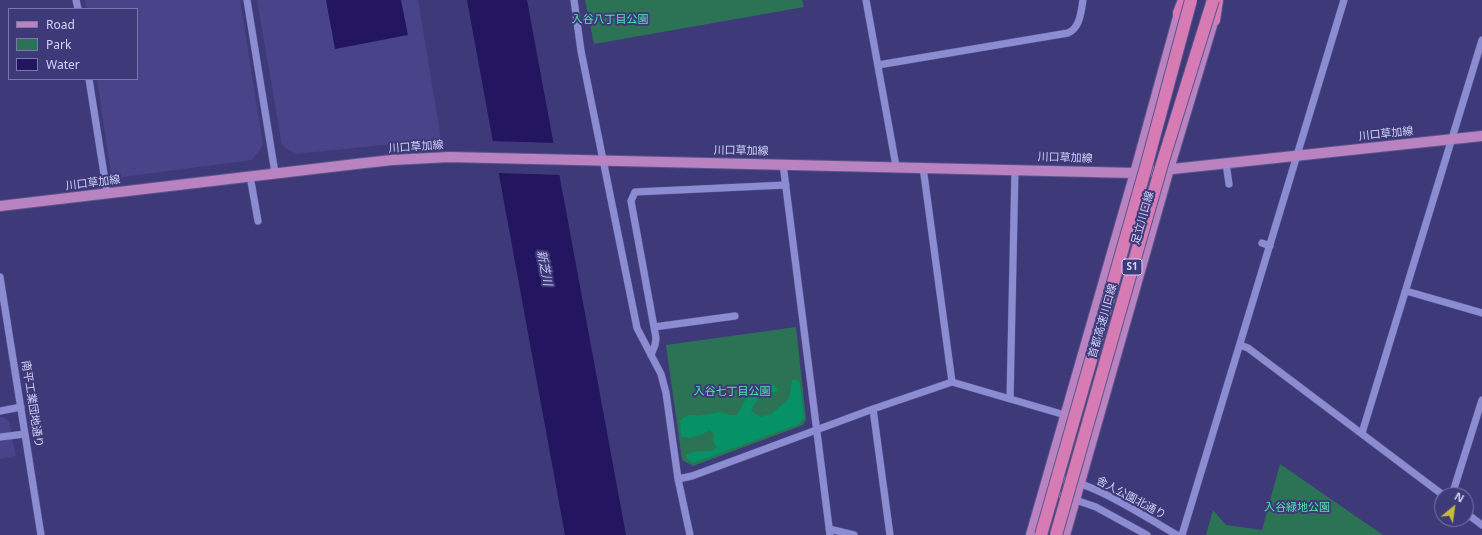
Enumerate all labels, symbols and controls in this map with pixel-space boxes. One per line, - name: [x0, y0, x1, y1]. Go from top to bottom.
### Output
- legend: [8, 8, 138, 80]
- park label: 入谷八丁目公園: [572, 13, 648, 27]
- text: Road: [46, 16, 75, 33]
- text: Park: [46, 36, 71, 53]
- text: Water: [46, 56, 80, 73]
- street label: 川口草加線: [1358, 125, 1414, 143]
- street label: 川口草加線: [388, 138, 444, 156]
- street label: 川口草加線: [713, 144, 769, 158]
- street label: 川口草加線: [1037, 150, 1093, 166]
- street label: 川口草加線: [65, 173, 121, 193]
- street label: 足立川口線: [1129, 190, 1157, 246]
- water label: 新芝川: [533, 249, 555, 287]
- road number: S1: [1122, 259, 1142, 275]
- street label: 首都高速川口線: [1086, 282, 1120, 360]
- street label: 南平工業団地通り: [19, 360, 45, 448]
- park label: 入谷七丁目公園: [694, 385, 770, 399]
- street label: 舎人公園北通り: [1094, 474, 1168, 522]
- north arrow: [1434, 487, 1474, 527]
- text: N: [1452, 488, 1467, 506]
- park label: 入谷緑地公園: [1264, 501, 1330, 515]

